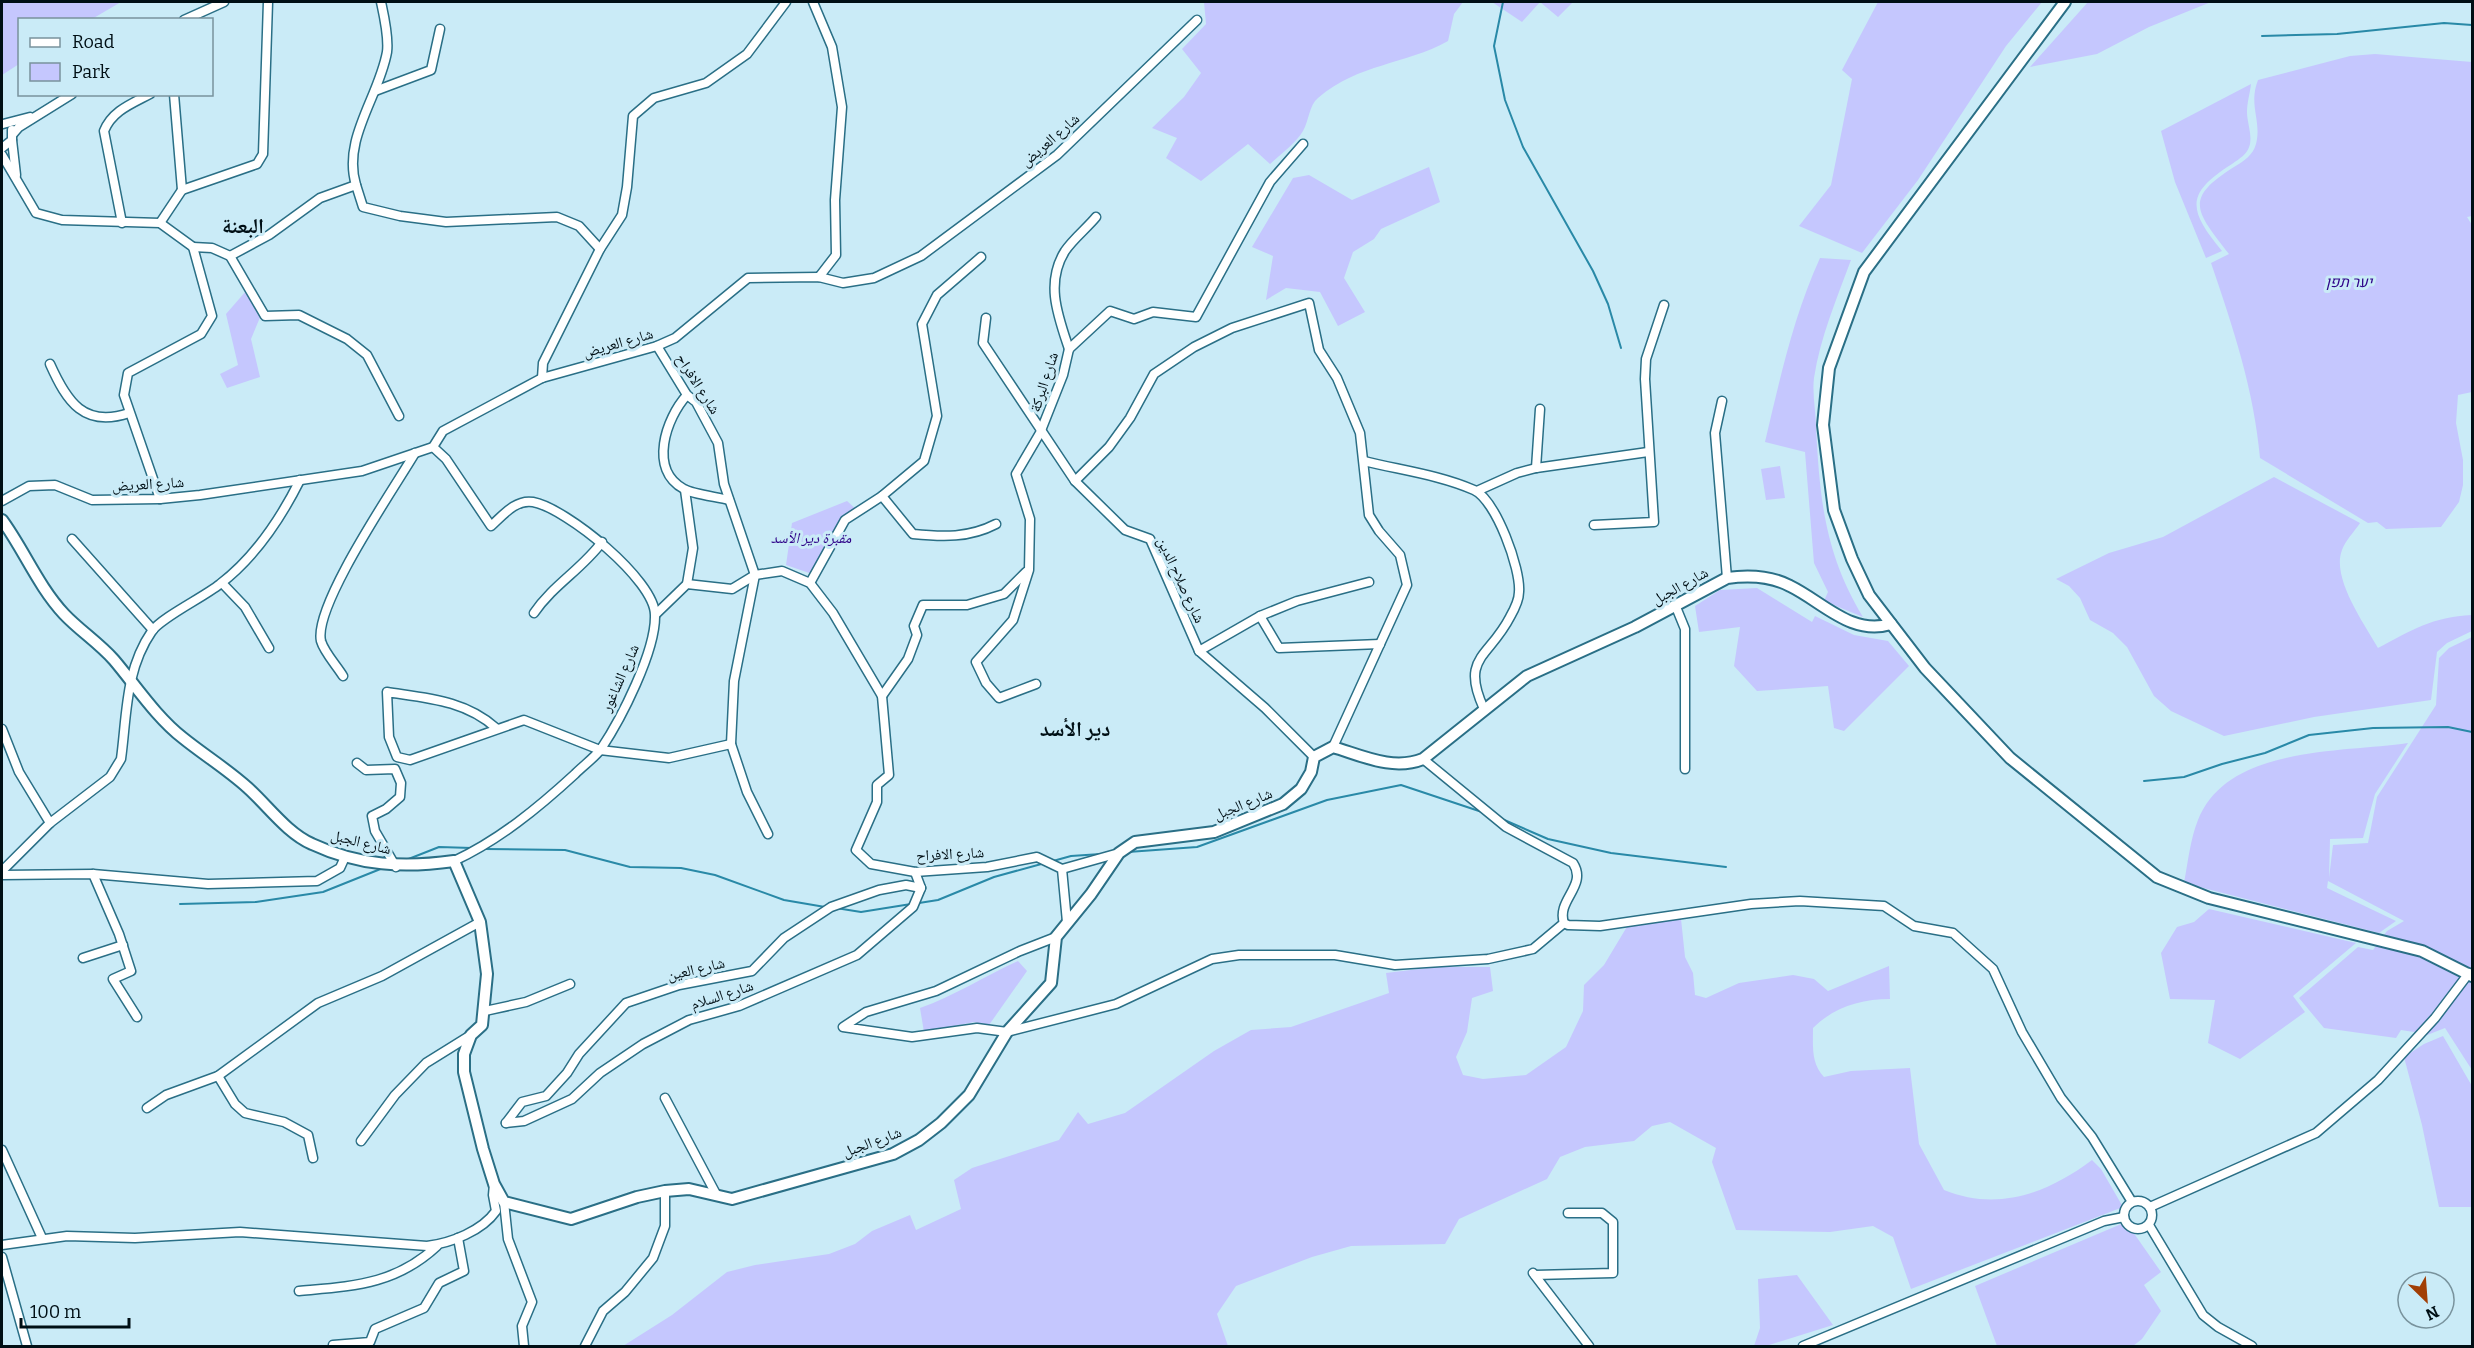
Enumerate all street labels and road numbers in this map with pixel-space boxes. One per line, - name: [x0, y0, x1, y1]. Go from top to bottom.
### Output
- street label: شارع العريض: [1017, 109, 1084, 171]
- street label: شارع العريض: [581, 324, 656, 363]
- street label: شارع الافراح: [671, 350, 724, 418]
- street label: شارع البركة: [1026, 350, 1063, 414]
- street label: شارع العريض: [111, 473, 185, 496]
- street label: شارع صلاح الدين: [1152, 534, 1209, 626]
- street label: شارع الجبل: [1649, 563, 1712, 610]
- street label: شارع الشاغور: [597, 641, 644, 716]
- street label: شارع الجبل: [1211, 784, 1275, 825]
- street label: شارع الجبل: [329, 826, 393, 859]
- street label: شارع الافراح: [915, 843, 985, 866]
- street label: شارع العين: [665, 954, 727, 985]
- street label: شارع السلام: [688, 976, 756, 1015]
- street label: شارع الجبل: [840, 1123, 904, 1162]

